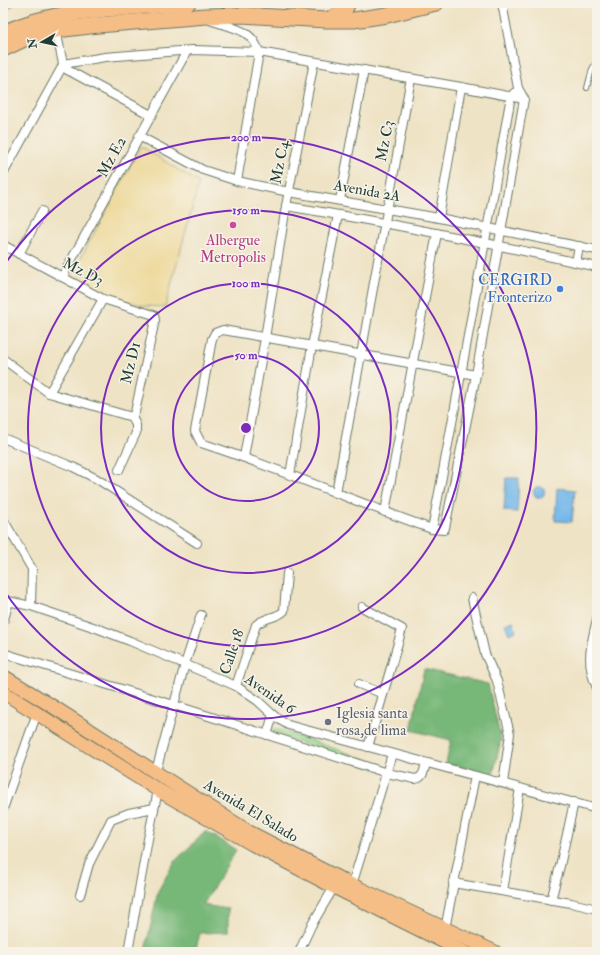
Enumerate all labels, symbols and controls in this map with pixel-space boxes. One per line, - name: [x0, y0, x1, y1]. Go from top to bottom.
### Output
- north arrow: [22, 22, 62, 62]
- text: N: [25, 36, 40, 50]
- street label: Mz C3: [372, 119, 398, 163]
- text: 200 m: [231, 130, 262, 145]
- street label: Mz E2: [93, 133, 131, 181]
- street label: Mz C4: [266, 138, 294, 185]
- street label: Avenida 2A: [331, 176, 402, 206]
- text: 150 m: [232, 203, 260, 218]
- marker: Albergue Metropolis: [228, 220, 238, 230]
- place label: Albergue Metropolis: [200, 231, 266, 268]
- street label: Mz D3: [60, 254, 106, 290]
- place label: CERGIRD Fronterizo: [478, 271, 552, 307]
- text: 100 m: [232, 276, 261, 291]
- marker: CERGIRD Fronterizo: [555, 284, 565, 294]
- street label: Mz D1: [117, 340, 145, 386]
- text: 50 m: [234, 348, 258, 363]
- centre of rings: [239, 421, 253, 435]
- street label: Calle 18: [215, 627, 249, 677]
- street label: Avenida 6: [240, 669, 300, 719]
- place label: Iglesia santa rosa,de lima: [336, 704, 409, 740]
- marker: Iglesia santa rosa,de lima: [323, 717, 333, 727]
- street label: Avenida El Salado: [199, 775, 302, 847]

